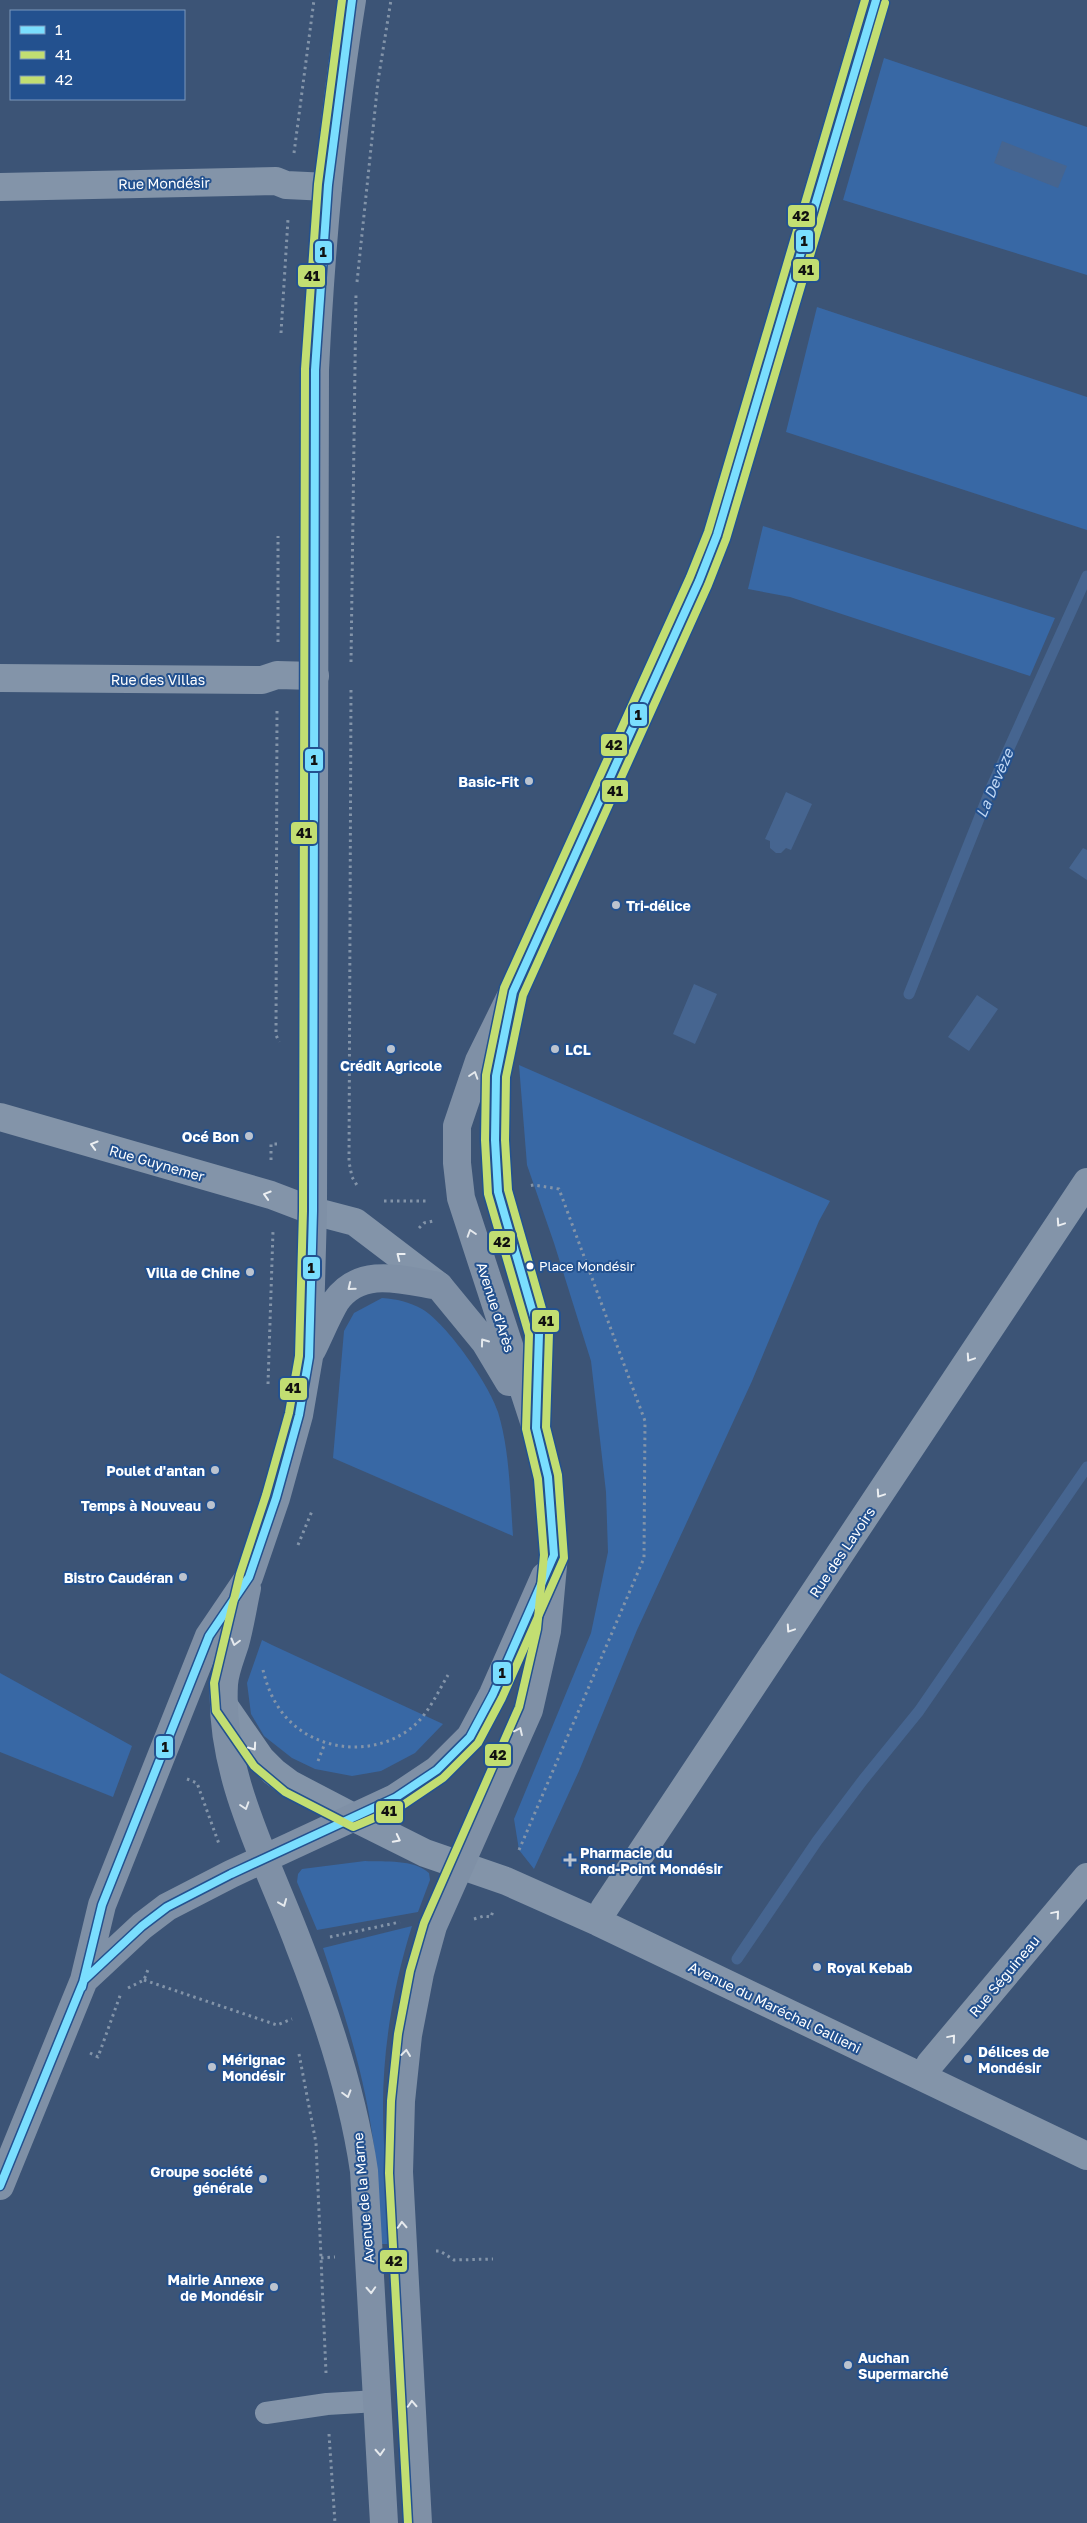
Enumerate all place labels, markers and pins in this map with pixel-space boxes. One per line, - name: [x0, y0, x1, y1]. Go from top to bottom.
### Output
- place label: Basic-Fit: [458, 773, 519, 790]
- marker: Basic-Fit: [523, 775, 535, 787]
- place label: Tri-délice: [626, 897, 691, 914]
- marker: Tri-délice: [610, 899, 622, 911]
- place label: LCL: [565, 1041, 591, 1058]
- marker: Crédit Agricole: [385, 1043, 397, 1055]
- marker: LCL: [549, 1043, 561, 1055]
- place label: Crédit Agricole: [340, 1057, 442, 1074]
- place label: Océ Bon: [182, 1128, 239, 1145]
- marker: Océ Bon: [243, 1130, 255, 1142]
- place label: Place Mondésir: [539, 1258, 635, 1274]
- marker: Place Mondésir: [525, 1261, 535, 1271]
- place label: Villa de Chine: [146, 1264, 240, 1281]
- marker: Villa de Chine: [244, 1266, 256, 1278]
- place label: Poulet d'antan: [106, 1462, 205, 1479]
- marker: Poulet d'antan: [209, 1464, 221, 1476]
- place label: Temps à Nouveau: [81, 1497, 201, 1514]
- marker: Temps à Nouveau: [205, 1499, 217, 1511]
- place label: Bistro Caudéran: [64, 1569, 173, 1586]
- marker: Bistro Caudéran: [177, 1571, 189, 1583]
- place label: Pharmacie du Rond-Point Mondésir: [580, 1844, 723, 1877]
- marker: Pharmacie du Rond-Point Mondésir: [564, 1854, 576, 1866]
- place label: Royal Kebab: [827, 1959, 913, 1976]
- marker: Royal Kebab: [811, 1961, 823, 1973]
- place label: Délices de Mondésir: [978, 2043, 1049, 2076]
- place label: Mérignac Mondésir: [222, 2051, 286, 2084]
- marker: Délices de Mondésir: [962, 2053, 974, 2065]
- marker: Mérignac Mondésir: [206, 2061, 218, 2073]
- place label: Groupe société générale: [150, 2163, 253, 2196]
- marker: Groupe société générale: [257, 2173, 269, 2185]
- place label: Mairie Annexe de Mondésir: [168, 2271, 265, 2304]
- marker: Mairie Annexe de Mondésir: [268, 2281, 280, 2293]
- place label: Auchan Supermarché: [858, 2349, 948, 2382]
- marker: Auchan Supermarché: [842, 2359, 854, 2371]

